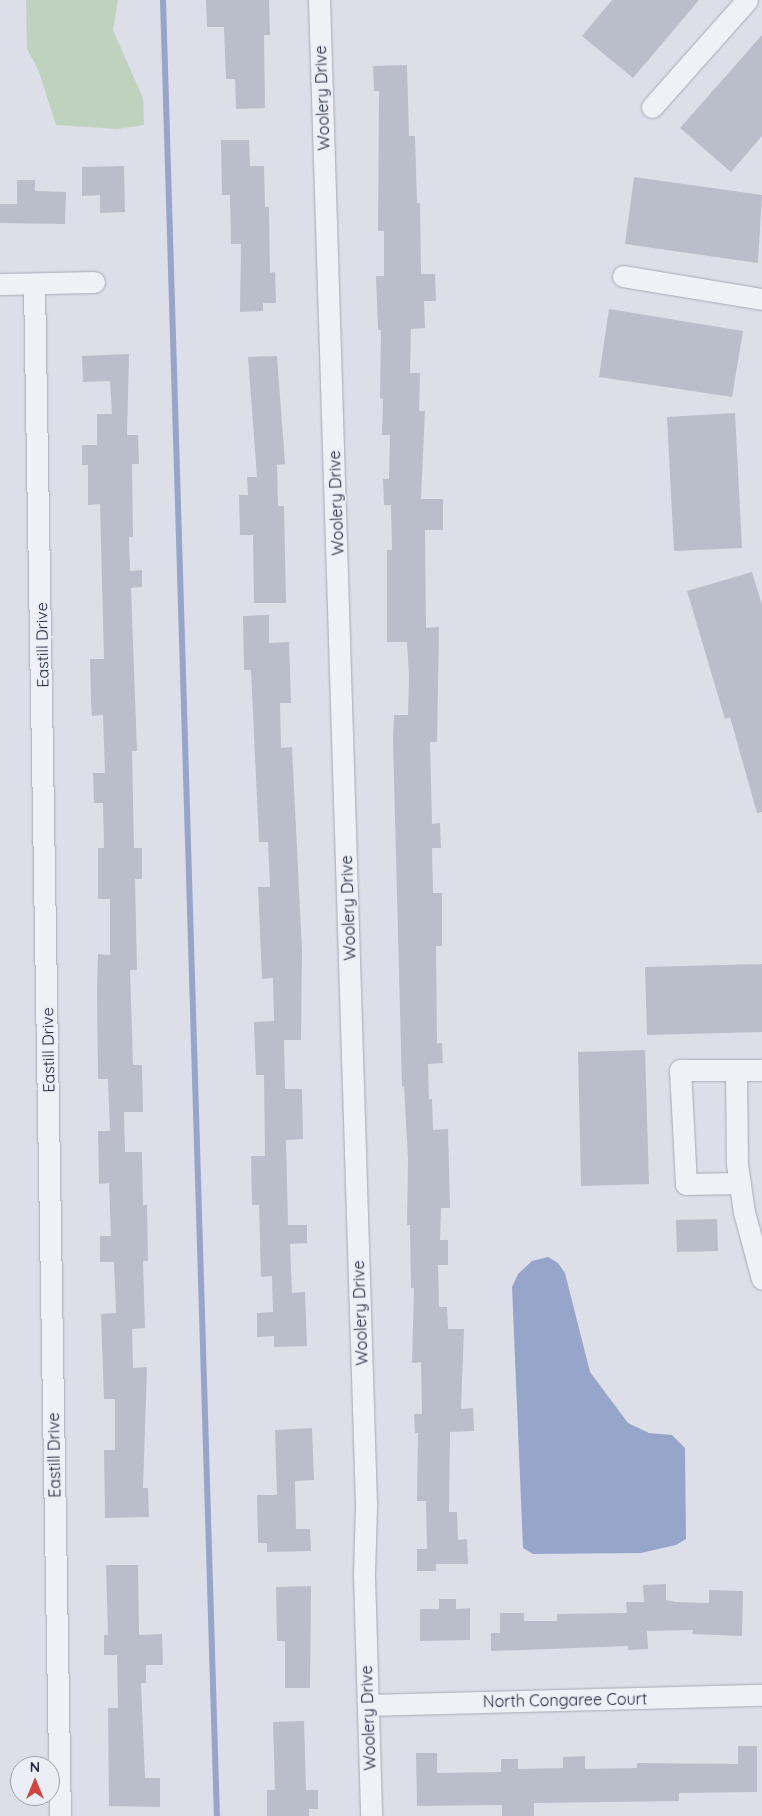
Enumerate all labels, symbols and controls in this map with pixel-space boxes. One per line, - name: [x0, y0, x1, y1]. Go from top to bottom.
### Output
- street label: Woolery Drive: [311, 45, 333, 151]
- street label: Woolery Drive: [325, 450, 347, 556]
- street label: Eastill Drive: [32, 602, 52, 688]
- street label: Woolery Drive: [337, 855, 359, 961]
- street label: Eastill Drive: [38, 1007, 58, 1093]
- street label: Woolery Drive: [349, 1260, 371, 1366]
- street label: Eastill Drive: [44, 1412, 64, 1498]
- street label: Woolery Drive: [357, 1665, 379, 1771]
- street label: North Congaree Court: [483, 1689, 647, 1711]
- north arrow: [10, 1756, 60, 1806]
- text: N: [30, 1758, 40, 1776]

